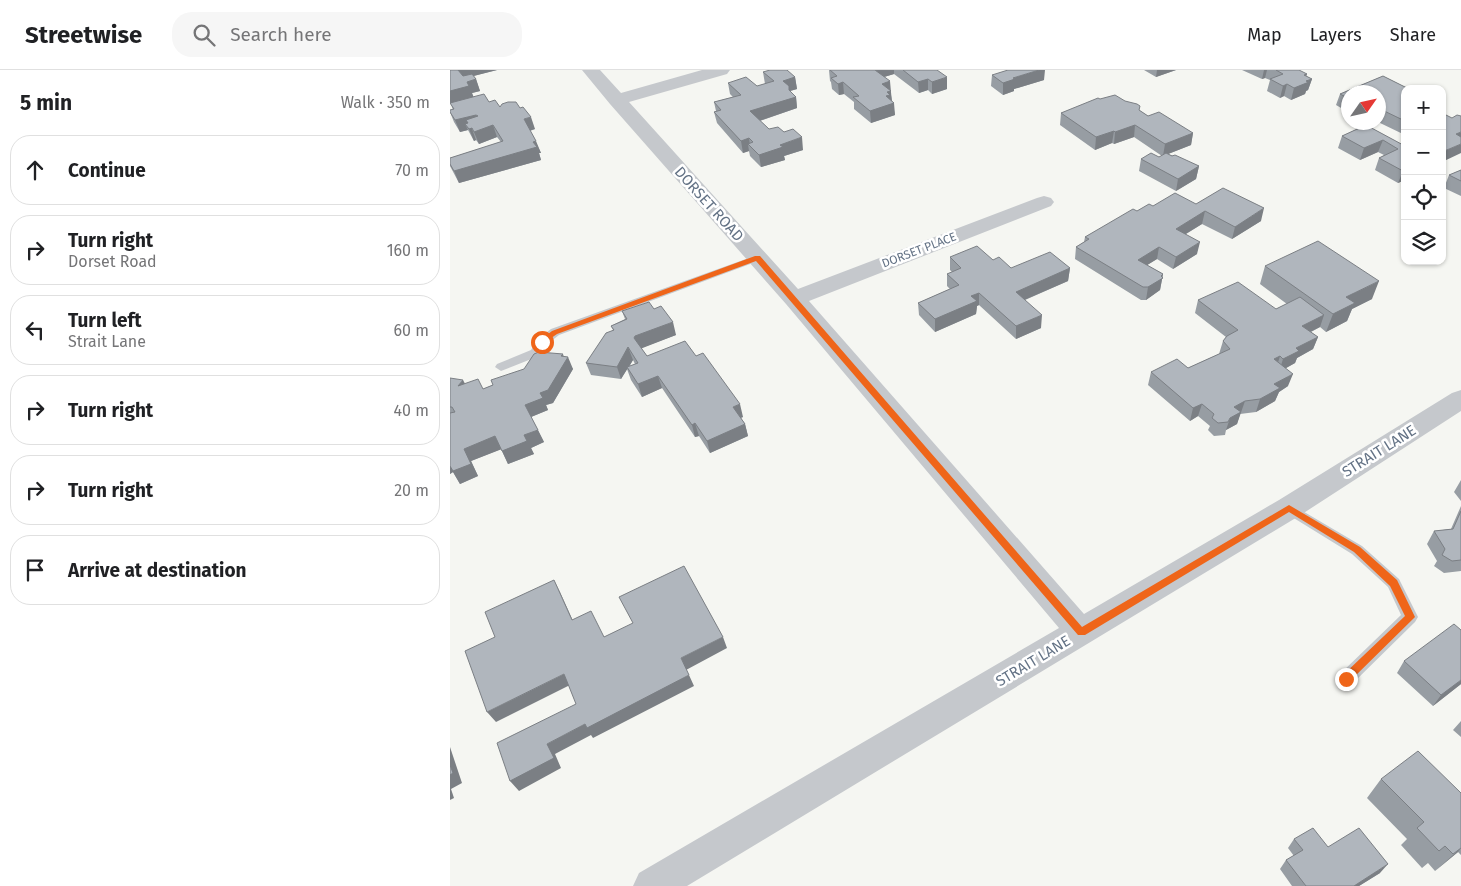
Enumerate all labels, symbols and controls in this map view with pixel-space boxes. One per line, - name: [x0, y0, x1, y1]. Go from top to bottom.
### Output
- search box: [172, 12, 522, 57]
- text: Streetwise: [25, 21, 142, 49]
- icon: search: [190, 21, 218, 49]
- text: Search here: [230, 23, 332, 46]
- text: Map: [1247, 24, 1282, 46]
- text: Layers: [1310, 24, 1362, 46]
- text: Share: [1390, 24, 1436, 46]
- north arrow: [1341, 85, 1386, 130]
- map controls: [1401, 85, 1446, 265]
- button: +: [1401, 85, 1446, 130]
- text: 5 min: [20, 90, 72, 116]
- text: Walk · 350 m: [341, 93, 430, 112]
- button: −: [1401, 130, 1446, 175]
- icon: ahead: [21, 156, 49, 184]
- text: Continue: [68, 159, 146, 182]
- text: 70 m: [395, 161, 429, 180]
- street label: DORSET ROAD: [671, 163, 747, 245]
- button: locate: [1401, 175, 1446, 220]
- button: layers: [1401, 220, 1446, 265]
- text: Turn right: [68, 229, 153, 252]
- street label: DORSET PLACE: [880, 229, 958, 271]
- icon: right: [21, 236, 49, 264]
- text: 160 m: [387, 241, 429, 260]
- text: Dorset Road: [68, 252, 157, 271]
- text: Turn left: [68, 309, 142, 332]
- icon: left: [21, 316, 49, 344]
- text: 60 m: [394, 321, 429, 340]
- route start: [531, 331, 554, 354]
- text: Strait Lane: [68, 332, 146, 351]
- icon: right: [21, 396, 49, 424]
- text: Turn right: [68, 399, 153, 422]
- text: 40 m: [394, 401, 429, 420]
- street label: STRAIT LANE: [1339, 421, 1419, 481]
- icon: right: [21, 476, 49, 504]
- text: Turn right: [68, 479, 153, 502]
- text: 20 m: [394, 481, 429, 500]
- icon: arrive: [21, 556, 49, 584]
- text: Arrive at destination: [68, 559, 247, 582]
- street label: STRAIT LANE: [992, 632, 1074, 690]
- route end: [1335, 668, 1358, 691]

